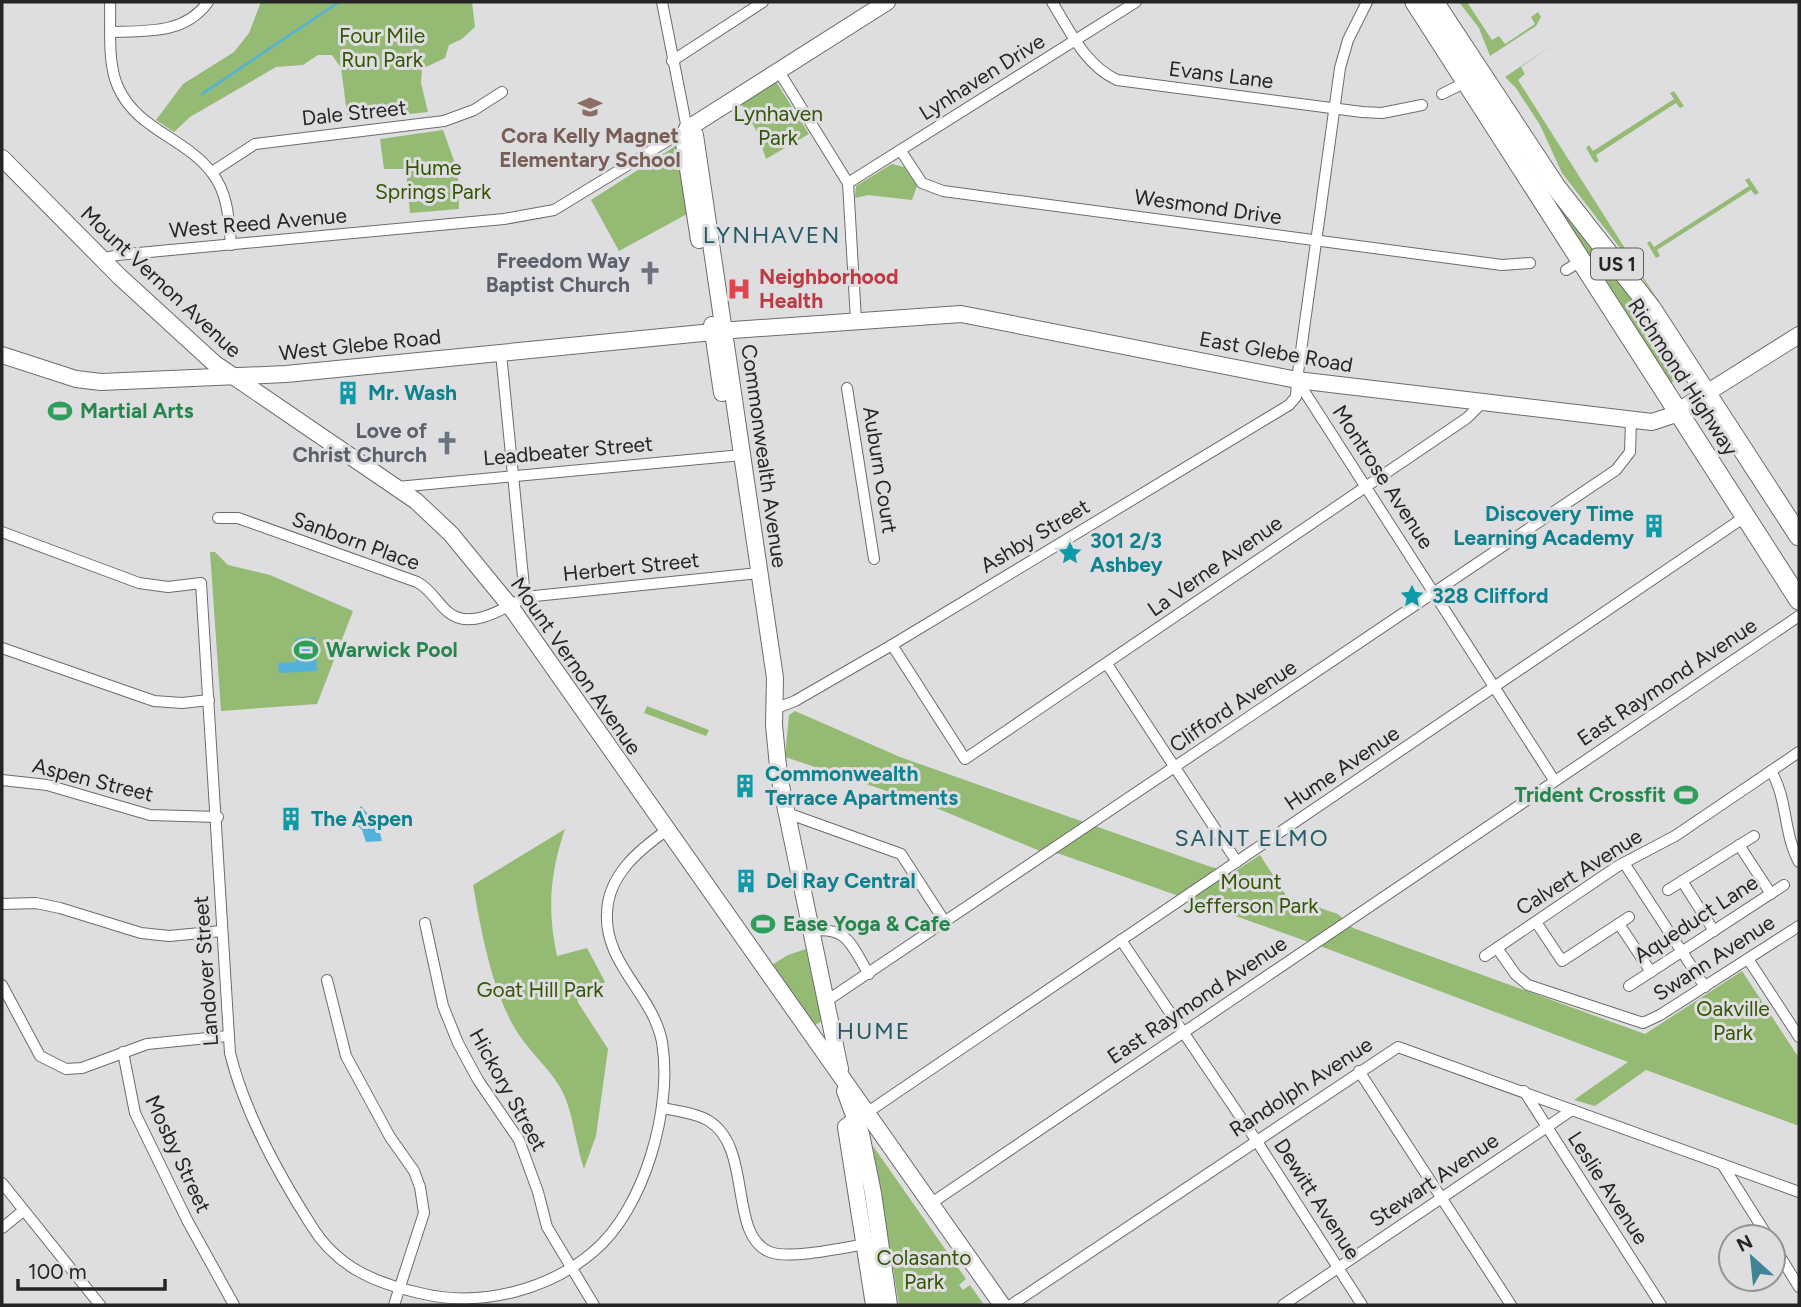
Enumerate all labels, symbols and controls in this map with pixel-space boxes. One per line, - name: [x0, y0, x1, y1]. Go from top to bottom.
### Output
- park label: Four Mile Run Park: [339, 23, 425, 72]
- street label: Lynhaven Drive: [914, 28, 1049, 125]
- street label: Evans Lane: [1167, 56, 1275, 93]
- school or university icon: Cora Kelly Magnet Elementary School: [576, 93, 604, 121]
- street label: Dale Street: [300, 95, 408, 130]
- park label: Lynhaven Park: [733, 101, 823, 150]
- place label: Cora Kelly Magnet Elementary School: [499, 123, 681, 172]
- park label: Hume Springs Park: [375, 155, 492, 204]
- street label: Wesmond Drive: [1133, 184, 1283, 229]
- street label: Mount Vernon Avenue: [76, 201, 247, 363]
- street label: West Reed Avenue: [168, 202, 348, 243]
- district label: LYNHAVEN: [703, 221, 841, 249]
- place label: Freedom Way Baptist Church: [486, 248, 631, 297]
- road number: US 1: [1591, 248, 1643, 280]
- church icon: Freedom Way Baptist Church: [636, 259, 664, 287]
- place label: Neighborhood Health: [759, 264, 899, 313]
- hospital icon: Neighborhood Health: [725, 275, 753, 303]
- street label: Richmond Highway: [1623, 293, 1744, 460]
- street label: West Glebe Road: [278, 324, 442, 365]
- street label: East Glebe Road: [1197, 326, 1355, 377]
- street label: Commonwealth Avenue: [736, 342, 793, 569]
- building icon: Mr. Wash: [334, 379, 362, 407]
- place label: Mr. Wash: [368, 380, 457, 405]
- sports icon: Martial Arts: [46, 397, 74, 425]
- place label: Martial Arts: [80, 398, 194, 423]
- street label: Montrose Avenue: [1328, 400, 1439, 553]
- street label: Auburn Court: [858, 405, 903, 535]
- place label: Love of Christ Church: [293, 418, 428, 467]
- church icon: Love of Christ Church: [433, 429, 461, 457]
- street label: Leadbeater Street: [482, 431, 654, 470]
- street label: Ashby Street: [976, 493, 1094, 578]
- place label: Discovery Time Learning Academy: [1453, 501, 1635, 550]
- street label: Sanborn Place: [289, 506, 423, 575]
- street label: La Verne Avenue: [1143, 510, 1287, 621]
- building icon: Discovery Time Learning Academy: [1640, 512, 1668, 540]
- place label: 301 2/3 Ashbey: [1090, 528, 1163, 577]
- place icon: 301 2/3 Ashbey: [1056, 539, 1084, 567]
- street label: Herbert Street: [561, 547, 700, 586]
- street label: Mount Vernon Avenue: [506, 572, 647, 759]
- place icon: 328 Clifford: [1398, 582, 1426, 610]
- place label: 328 Clifford: [1432, 583, 1549, 608]
- street label: East Raymond Avenue: [1572, 612, 1761, 751]
- sports icon: Warwick Pool: [292, 636, 320, 664]
- place label: Warwick Pool: [326, 637, 458, 662]
- street label: Clifford Avenue: [1164, 654, 1301, 757]
- street label: Hume Avenue: [1280, 720, 1404, 815]
- street label: Aspen Street: [30, 752, 156, 807]
- place label: Commonwealth Terrace Apartments: [765, 761, 958, 810]
- building icon: Commonwealth Terrace Apartments: [731, 772, 759, 800]
- sports icon: Trident Crossfit: [1672, 781, 1700, 809]
- place label: Trident Crossfit: [1514, 782, 1666, 807]
- building icon: The Aspen: [277, 805, 305, 833]
- place label: The Aspen: [311, 806, 413, 831]
- street label: Calvert Avenue: [1511, 823, 1646, 920]
- district label: SAINT ELMO: [1175, 824, 1330, 852]
- building icon: Del Ray Central: [732, 867, 760, 895]
- place label: Del Ray Central: [766, 868, 916, 893]
- park label: Mount Jefferson Park: [1183, 869, 1319, 918]
- street label: Aqueduct Lane: [1629, 869, 1762, 968]
- street label: Landover Street: [188, 895, 223, 1047]
- street label: Swann Avenue: [1648, 909, 1779, 1006]
- sports icon: Ease Yoga & Cafe: [749, 910, 777, 938]
- place label: Ease Yoga & Cafe: [783, 911, 951, 936]
- street label: East Raymond Avenue: [1102, 930, 1291, 1069]
- park label: Goat Hill Park: [477, 977, 604, 1002]
- park label: Oakville Park: [1696, 996, 1770, 1045]
- district label: HUME: [837, 1017, 911, 1045]
- street label: Hickory Street: [464, 1024, 552, 1155]
- street label: Randolph Avenue: [1225, 1031, 1377, 1142]
- street label: Mosby Street: [140, 1091, 217, 1217]
- street label: Stewart Avenue: [1364, 1127, 1503, 1232]
- street label: Leslie Avenue: [1563, 1127, 1654, 1249]
- street label: Dewitt Avenue: [1269, 1134, 1366, 1264]
- north arrow: [1717, 1223, 1787, 1293]
- text: N: [1733, 1230, 1756, 1257]
- park label: Colasanto Park: [877, 1245, 971, 1294]
- scale bar: [18, 1248, 164, 1292]
- text: 100 m: [28, 1259, 87, 1284]

